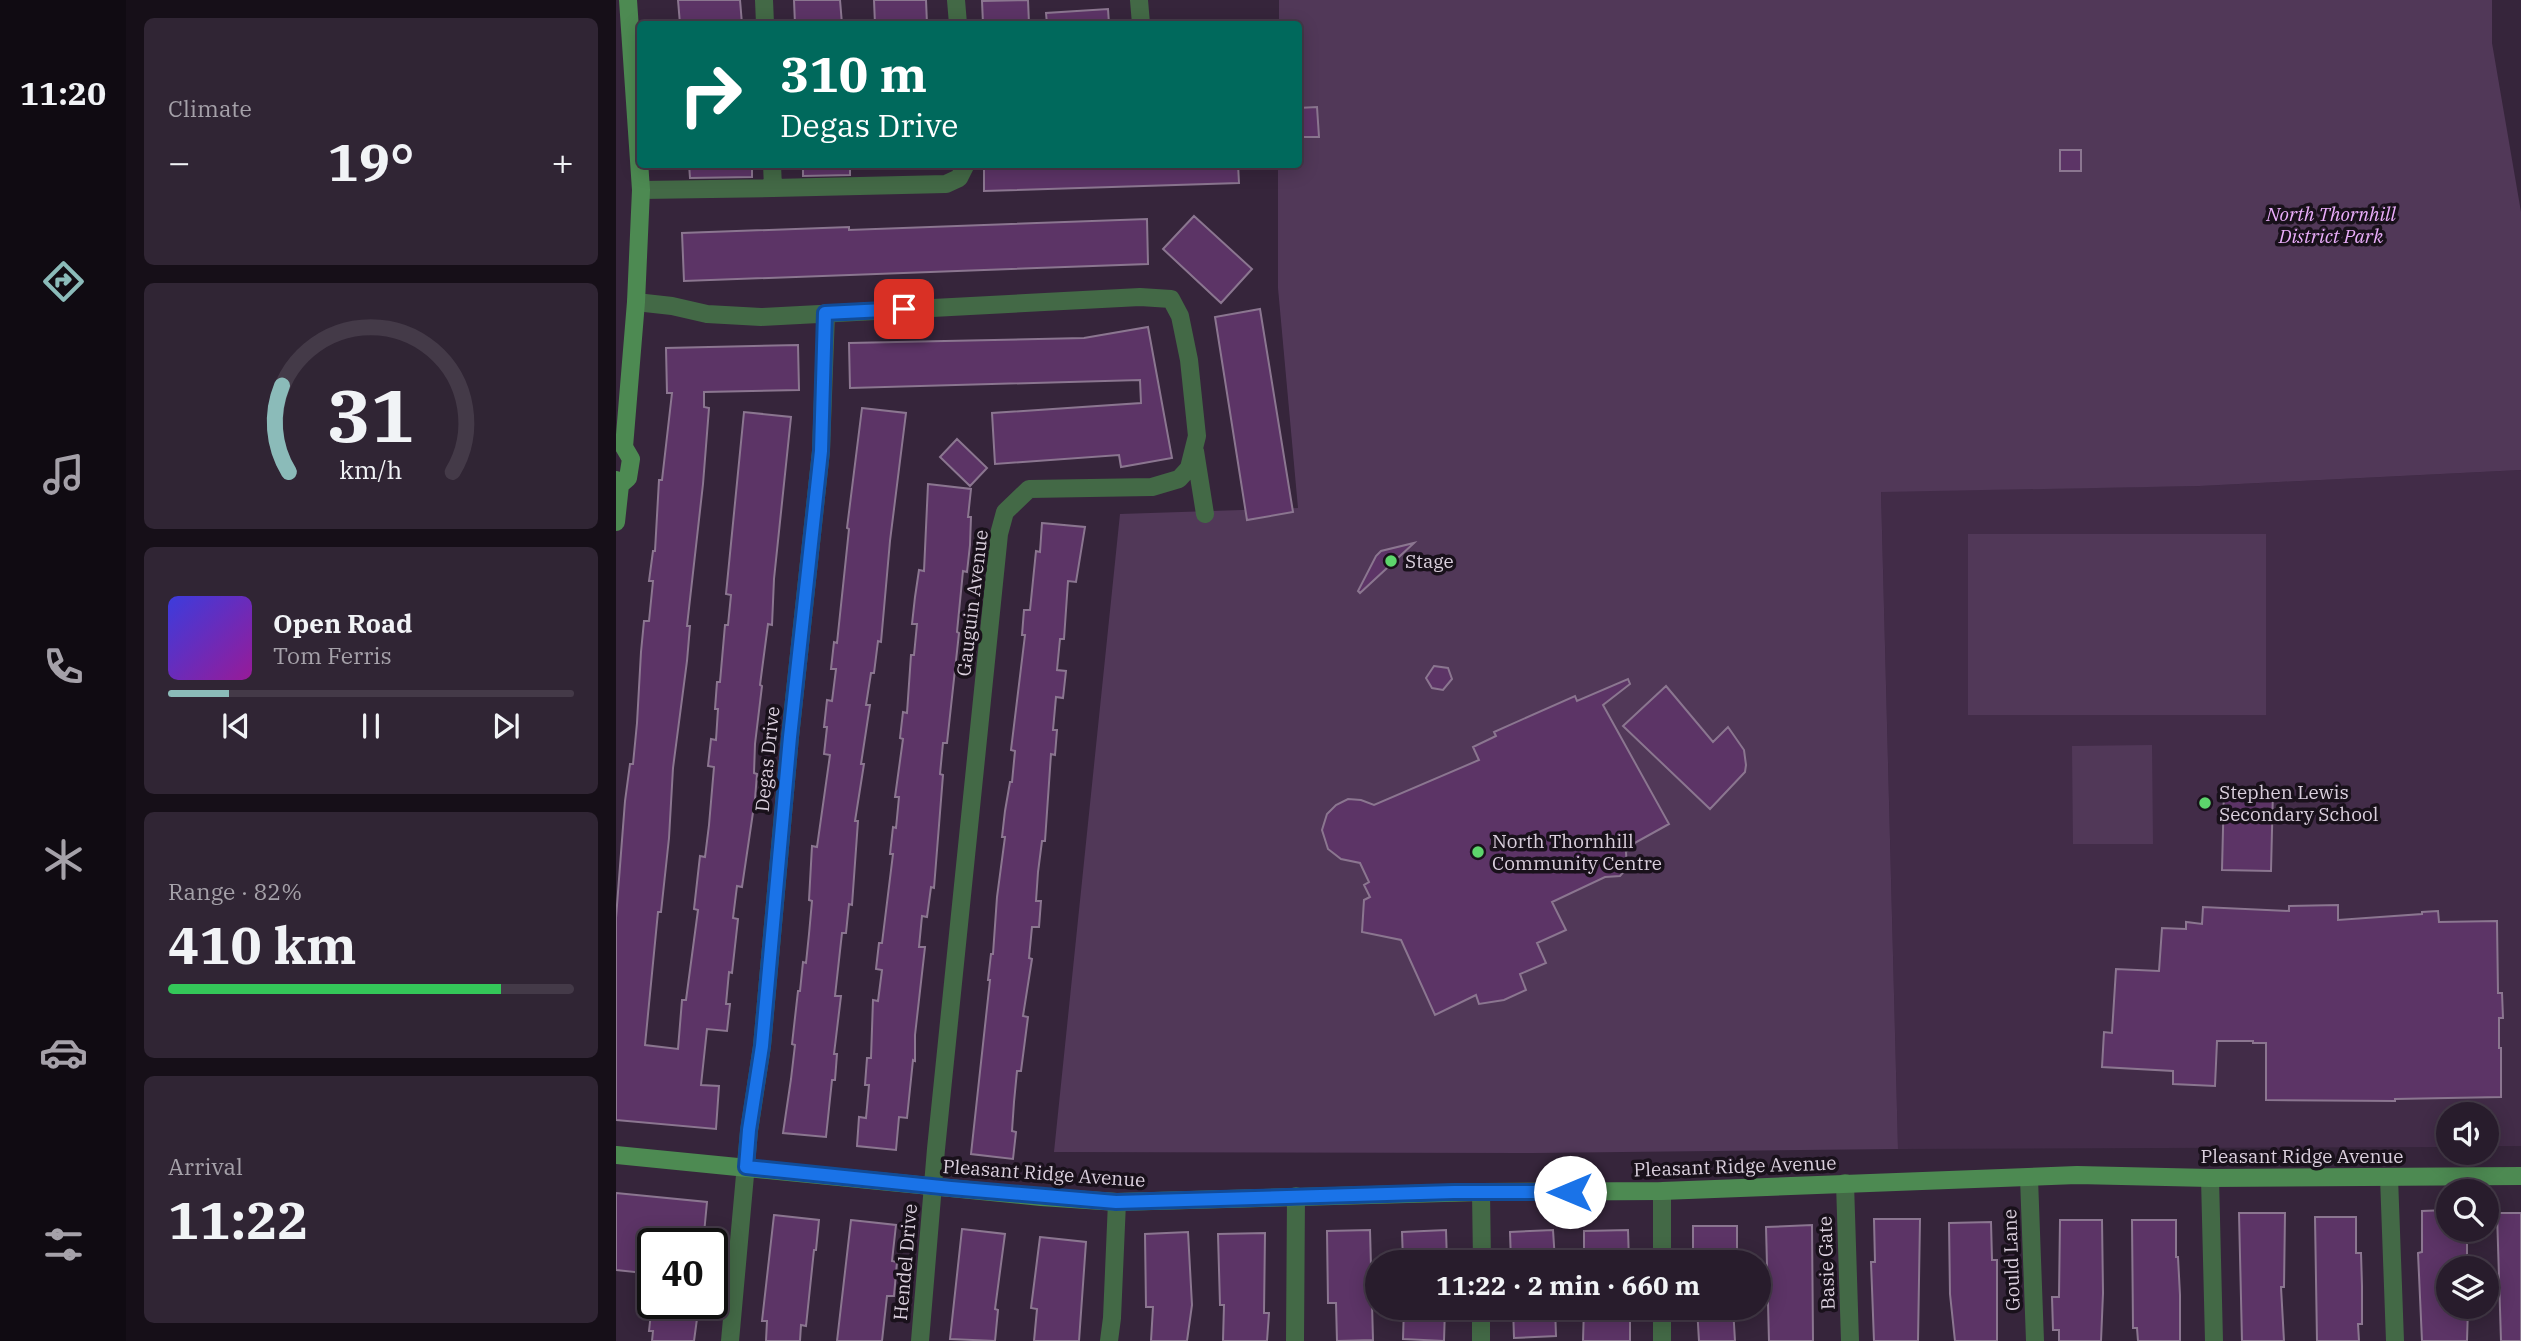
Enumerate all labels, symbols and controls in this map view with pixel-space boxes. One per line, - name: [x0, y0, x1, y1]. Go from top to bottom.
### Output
- text: 310 m: [780, 42, 927, 105]
- icon: right: [665, 49, 756, 140]
- text: 11:20: [20, 72, 106, 114]
- text: Climate: [168, 93, 252, 123]
- text: Degas Drive: [780, 104, 958, 146]
- text: 19°: [328, 128, 414, 195]
- text: −: [168, 137, 191, 186]
- text: +: [551, 137, 574, 186]
- park label: North Thornhill District Park: [2265, 202, 2396, 248]
- icon: directions: [39, 257, 88, 306]
- pin: [874, 279, 934, 339]
- icon: arrive: [885, 290, 923, 328]
- text: 31: [327, 367, 415, 462]
- icon: music: [39, 450, 88, 499]
- text: km/h: [339, 453, 403, 486]
- street label: Gauguin Avenue: [951, 528, 993, 678]
- place label: Stage: [1405, 549, 1454, 573]
- marker: Stage: [1383, 553, 1399, 569]
- text: Open Road: [273, 606, 412, 640]
- text: Tom Ferris: [273, 640, 392, 670]
- icon: phone: [39, 642, 88, 691]
- street label: Degas Drive: [750, 705, 784, 813]
- icon: previous: [217, 707, 255, 745]
- icon: pause: [352, 707, 390, 745]
- icon: next: [487, 707, 525, 745]
- place label: Stephen Lewis Secondary School: [2219, 780, 2379, 826]
- marker: Stephen Lewis Secondary School: [2197, 795, 2213, 811]
- place label: North Thornhill Community Centre: [1492, 829, 1662, 875]
- icon: climate: [39, 835, 88, 884]
- marker: North Thornhill Community Centre: [1470, 844, 1486, 860]
- text: Range · 82%: [168, 876, 302, 906]
- text: 410 km: [168, 911, 357, 978]
- icon: car: [39, 1028, 88, 1077]
- map controls: [2436, 1102, 2499, 1319]
- button: sound: [2436, 1102, 2499, 1165]
- street label: Pleasant Ridge Avenue: [2200, 1144, 2404, 1168]
- street label: Pleasant Ridge Avenue: [1633, 1150, 1837, 1182]
- text: Arrival: [168, 1151, 243, 1181]
- street label: Pleasant Ridge Avenue: [942, 1154, 1146, 1192]
- position arrow: [1533, 1155, 1607, 1229]
- button: search: [2436, 1179, 2499, 1242]
- text: 11:22: [168, 1186, 309, 1253]
- street label: Hendel Drive: [888, 1203, 922, 1321]
- street label: Gould Lane: [1997, 1209, 2025, 1311]
- street label: Basie Gate: [1812, 1216, 1840, 1310]
- icon: filters: [39, 1220, 88, 1269]
- speed limit sign: 40: [637, 1228, 728, 1319]
- button: layers: [2436, 1256, 2499, 1319]
- text: 11:22 · 2 min · 660 m: [1436, 1268, 1700, 1302]

